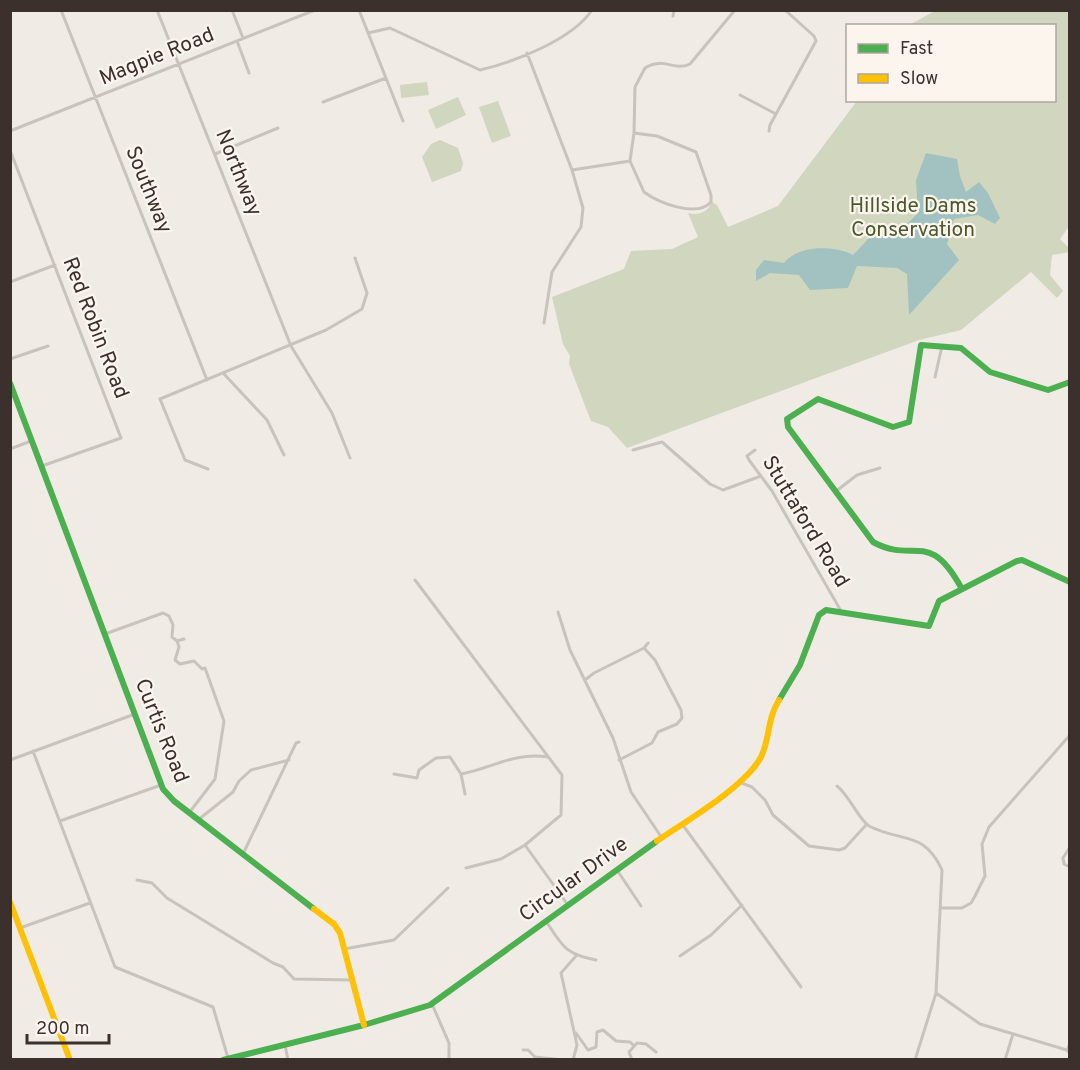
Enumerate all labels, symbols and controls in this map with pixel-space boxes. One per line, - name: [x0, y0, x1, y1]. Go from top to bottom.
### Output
- street label: Magpie Road: [96, 22, 218, 92]
- legend: [846, 24, 1056, 102]
- text: Fast: [900, 38, 933, 61]
- text: Slow: [900, 68, 938, 91]
- street label: Northway: [208, 126, 268, 220]
- street label: Southway: [118, 142, 178, 238]
- park label: Hillside Dams Conservation: [849, 193, 977, 244]
- street label: Red Robin Road: [56, 253, 134, 403]
- street label: Stuttaford Road: [755, 451, 855, 593]
- street label: Curtis Road: [128, 675, 194, 787]
- street label: Circular Drive: [514, 831, 634, 929]
- scale bar: [27, 1007, 110, 1045]
- text: 200 m: [36, 1018, 89, 1041]

